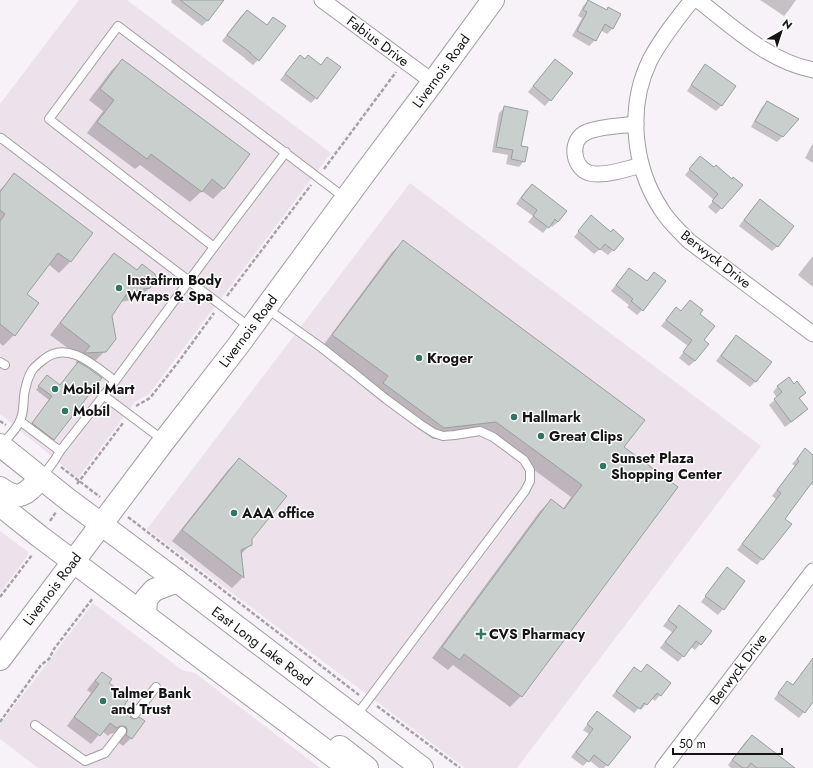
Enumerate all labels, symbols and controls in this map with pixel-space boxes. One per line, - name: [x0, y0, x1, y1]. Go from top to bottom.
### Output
- street label: Fabius Drive: [343, 11, 413, 71]
- north arrow: [761, 12, 801, 52]
- text: N: [779, 15, 796, 33]
- street label: Livernois Road: [407, 30, 475, 112]
- street label: Berwyck Drive: [677, 225, 755, 293]
- place label: Instafirm Body Wraps & Spa: [127, 270, 222, 306]
- marker: Instafirm Body Wraps & Spa: [114, 283, 124, 293]
- street label: Livernois Road: [214, 290, 282, 372]
- place label: Kroger: [427, 348, 473, 368]
- marker: Kroger: [414, 353, 424, 363]
- place label: Mobil Mart: [63, 379, 135, 399]
- marker: Mobil Mart: [50, 384, 60, 394]
- place label: Mobil: [73, 401, 110, 421]
- marker: Mobil: [60, 406, 70, 416]
- place label: Hallmark: [522, 407, 581, 427]
- marker: Hallmark: [509, 412, 519, 422]
- place label: Great Clips: [549, 426, 623, 446]
- marker: Great Clips: [536, 431, 546, 441]
- place label: Sunset Plaza Shopping Center: [611, 448, 722, 484]
- marker: Sunset Plaza Shopping Center: [598, 461, 608, 471]
- place label: AAA office: [241, 503, 315, 523]
- marker: AAA office: [229, 508, 239, 518]
- street label: Livernois Road: [18, 548, 86, 630]
- street label: East Long Lake Road: [207, 601, 317, 691]
- place label: CVS Pharmacy: [489, 624, 586, 644]
- marker: CVS Pharmacy: [476, 629, 486, 639]
- street label: Berwyck Drive: [705, 629, 771, 709]
- place label: Talmer Bank and Trust: [111, 683, 191, 719]
- marker: Talmer Bank and Trust: [98, 696, 108, 706]
- scale bar: [673, 730, 782, 756]
- text: 50 m: [679, 735, 706, 753]

